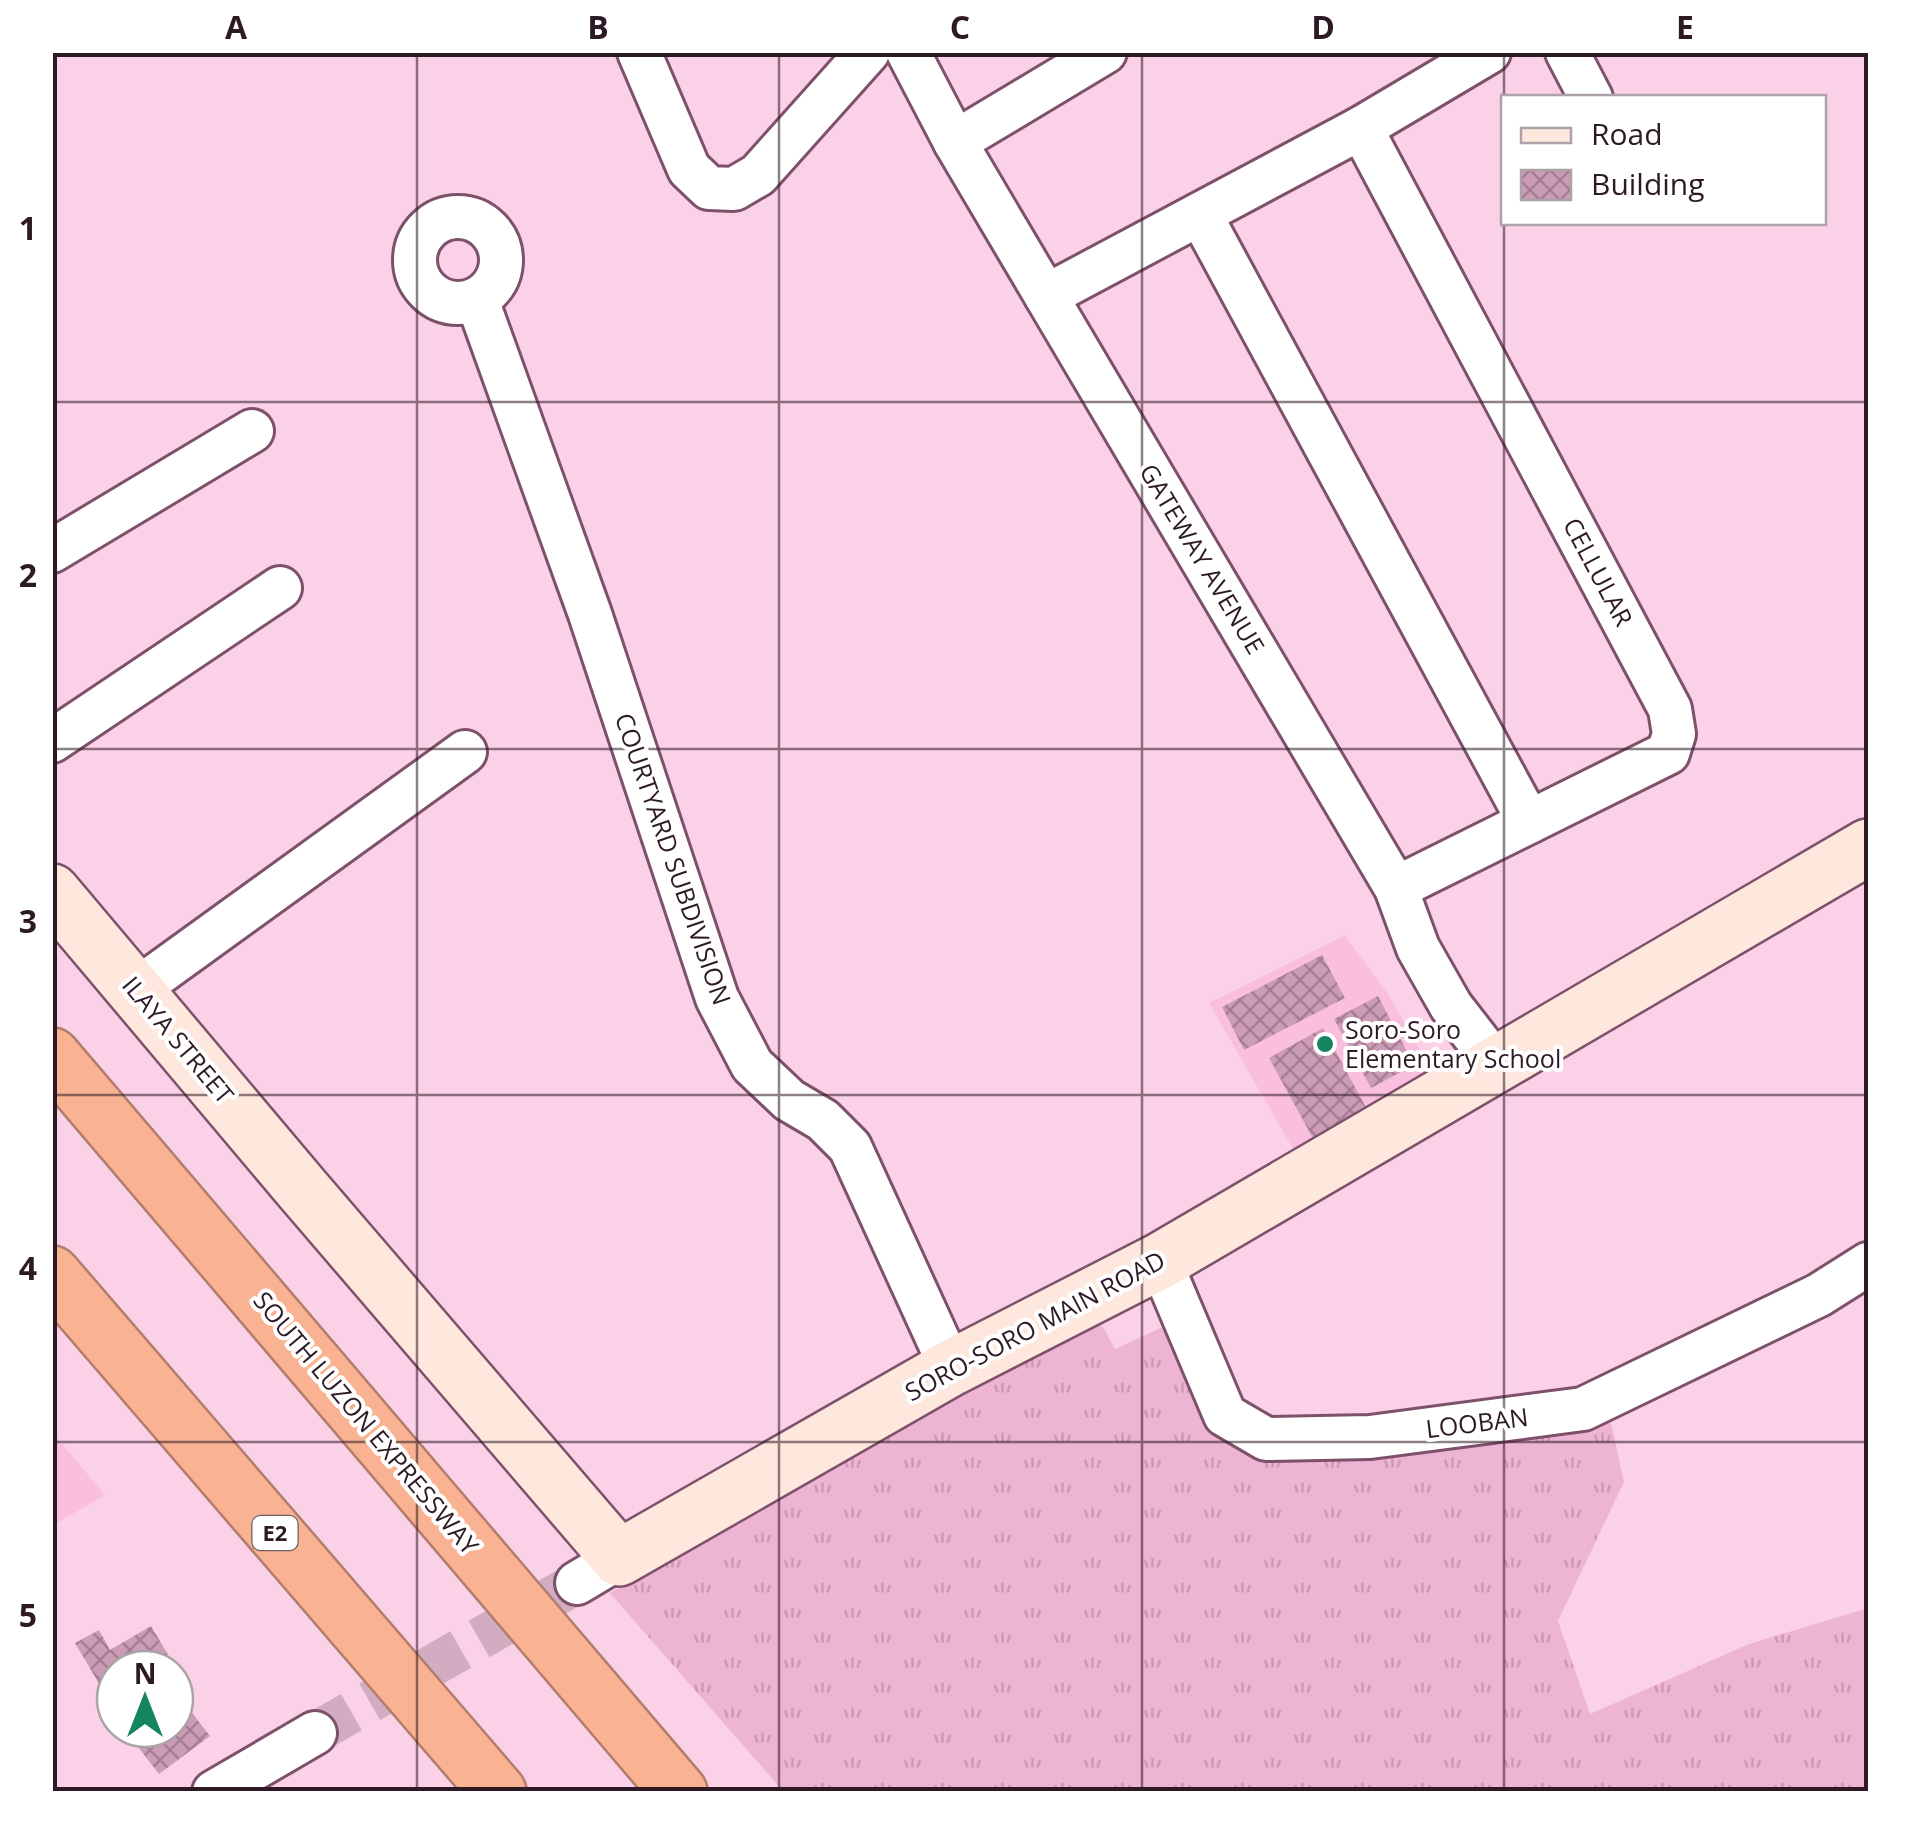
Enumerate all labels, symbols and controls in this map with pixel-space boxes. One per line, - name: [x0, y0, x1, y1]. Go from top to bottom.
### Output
- text: A: [225, 5, 248, 48]
- text: B: [587, 5, 609, 48]
- text: C: [950, 5, 970, 48]
- text: D: [1311, 5, 1335, 48]
- text: E: [1676, 5, 1694, 48]
- legend: [1501, 95, 1826, 225]
- text: Road: [1591, 113, 1663, 154]
- text: Building: [1591, 163, 1705, 204]
- text: 1: [19, 206, 37, 249]
- street label: GATEWAY AVENUE: [1133, 457, 1273, 660]
- street label: CELLULAR: [1556, 511, 1642, 632]
- text: 2: [19, 553, 37, 596]
- street label: COURTYARD SUBDIVISION: [608, 708, 740, 1009]
- text: 3: [19, 899, 37, 942]
- street label: ILAYA STREET: [115, 968, 242, 1110]
- place label: Soro-Soro Elementary School: [1345, 1012, 1561, 1075]
- marker: Soro-Soro Elementary School: [1314, 1033, 1336, 1055]
- street label: SORO-SORO MAIN ROAD: [899, 1242, 1171, 1408]
- text: 4: [19, 1246, 37, 1289]
- street label: SOUTH LUZON EXPRESSWAY: [247, 1284, 487, 1561]
- street label: LOOBAN: [1424, 1399, 1530, 1445]
- road number: E2: [252, 1516, 298, 1550]
- text: 5: [19, 1593, 37, 1636]
- north arrow: [95, 1649, 195, 1749]
- text: N: [134, 1654, 156, 1692]

